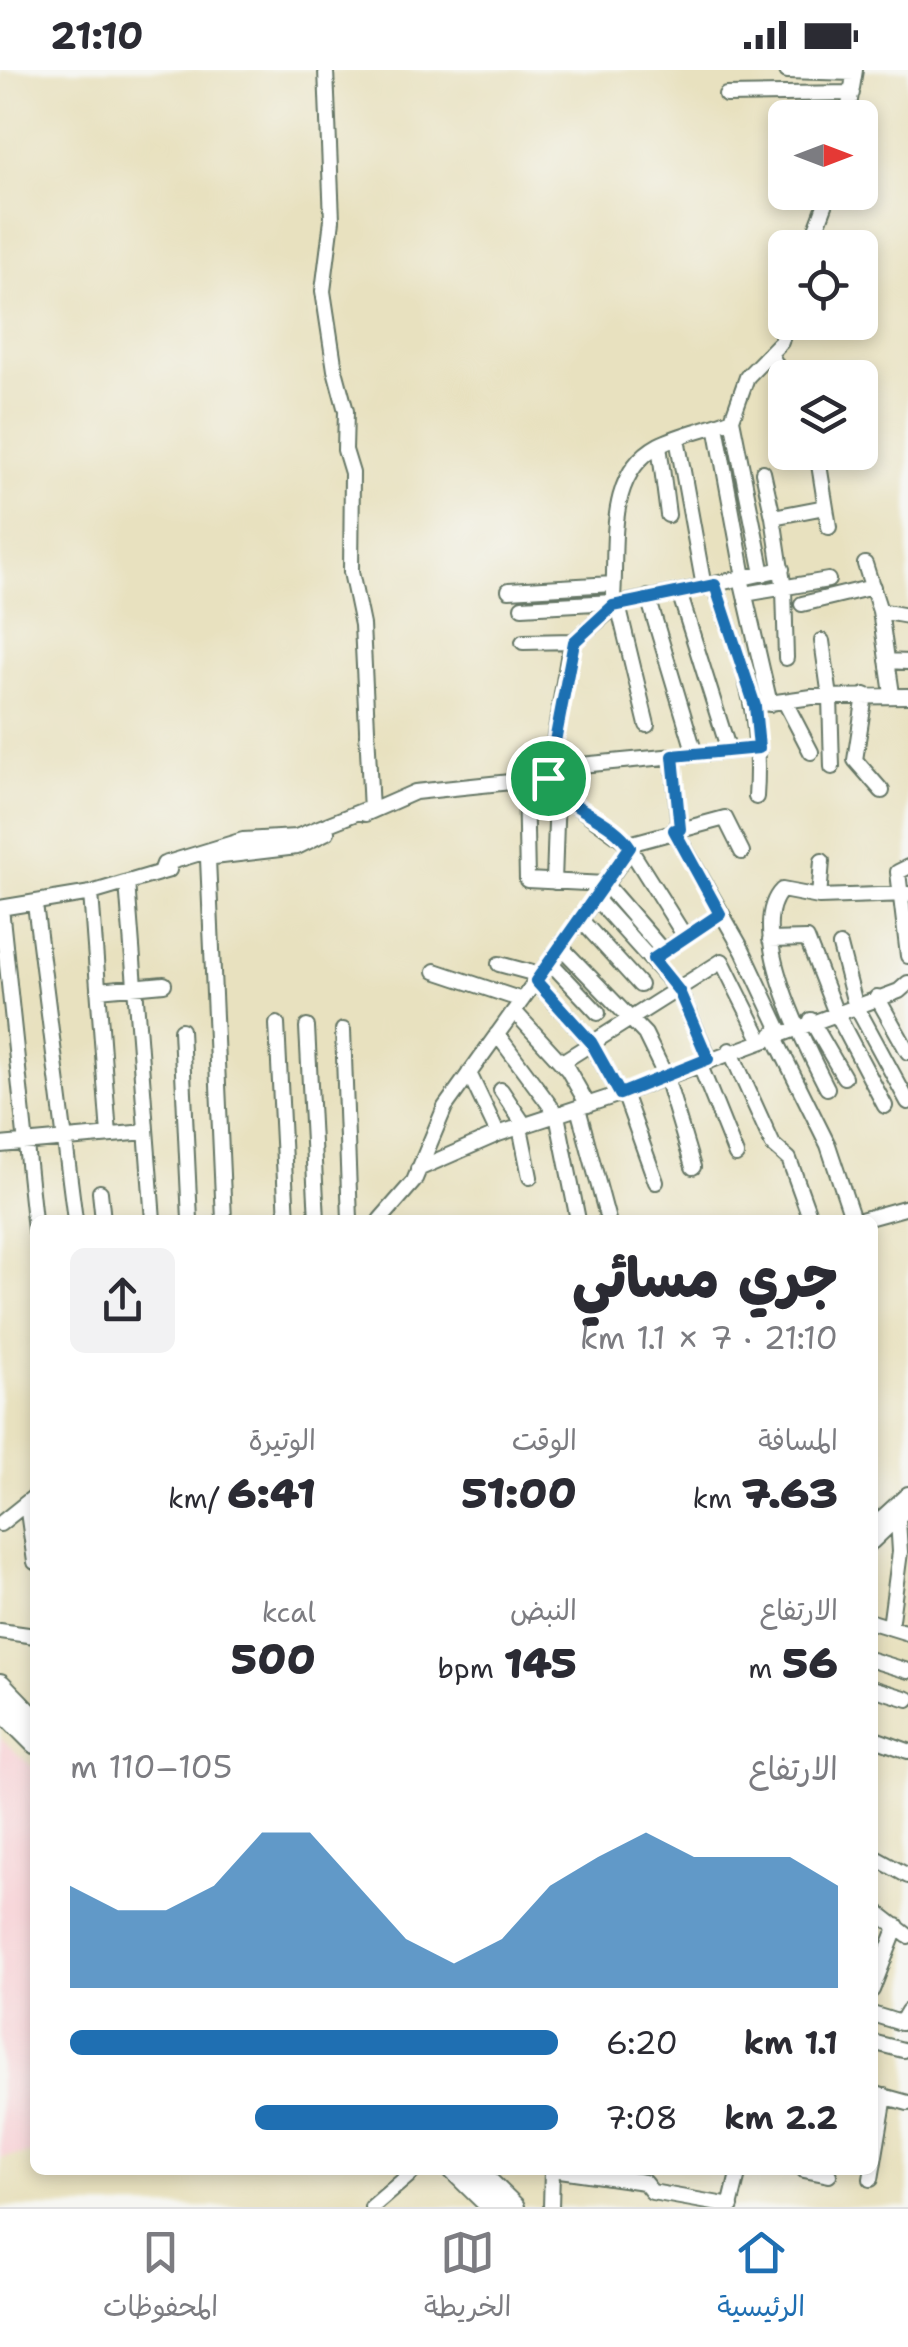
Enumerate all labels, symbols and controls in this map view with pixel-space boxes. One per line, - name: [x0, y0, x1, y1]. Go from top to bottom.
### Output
- text: 21:10: [50, 10, 144, 61]
- north arrow: [768, 100, 878, 210]
- map controls: [768, 100, 878, 470]
- button: locate: [768, 230, 878, 340]
- button: layers: [768, 360, 878, 470]
- pin: [506, 736, 591, 821]
- icon: arrive: [521, 751, 576, 806]
- text: جري مسائي: [572, 1241, 838, 1315]
- button: share: [70, 1248, 175, 1353]
- text: 21:10 · 7 × 1.1 km: [580, 1316, 838, 1359]
- text: الوتيرة: [248, 1421, 316, 1459]
- text: الوقت: [512, 1421, 577, 1459]
- text: المسافة: [758, 1421, 838, 1459]
- text: 6:41: [227, 1465, 316, 1521]
- text: 51:00: [461, 1465, 577, 1521]
- text: 7.63: [742, 1465, 838, 1521]
- text: /km: [168, 1479, 227, 1517]
- text: km: [692, 1479, 742, 1517]
- text: النبض: [510, 1591, 577, 1629]
- text: الارتفاع: [759, 1591, 838, 1629]
- text: kcal: [262, 1593, 316, 1631]
- text: 500: [231, 1631, 316, 1687]
- text: 145: [503, 1635, 577, 1691]
- text: 56: [782, 1635, 838, 1691]
- text: bpm: [438, 1649, 503, 1687]
- text: m: [748, 1649, 782, 1687]
- text: 105–110 m: [70, 1745, 232, 1788]
- text: الارتفاع: [748, 1747, 838, 1790]
- text: 6:20: [606, 2021, 678, 2064]
- text: 1.1 km: [743, 2021, 838, 2064]
- text: 7:08: [605, 2096, 678, 2139]
- text: 2.2 km: [724, 2096, 838, 2139]
- tab: المحفوظات: [103, 2225, 218, 2331]
- tab: الخريطة: [424, 2225, 511, 2331]
- tab: الرئيسية: [717, 2225, 805, 2331]

